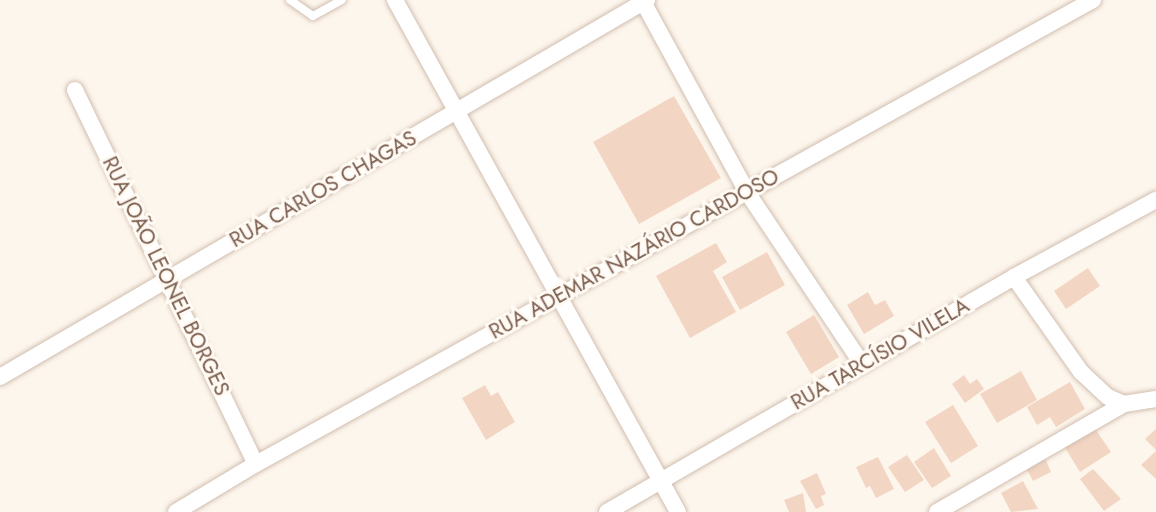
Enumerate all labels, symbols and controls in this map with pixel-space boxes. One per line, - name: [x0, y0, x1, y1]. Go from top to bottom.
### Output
- street label: RUA CARLOS CHAGAS: [225, 125, 421, 253]
- street label: RUA JOÃO LEONEL BORGES: [97, 152, 235, 400]
- street label: RUA ADEMAR NAZÁRIO CARDOSO: [485, 164, 783, 344]
- street label: RUA TARCÍSIO VILELA: [787, 293, 973, 415]

